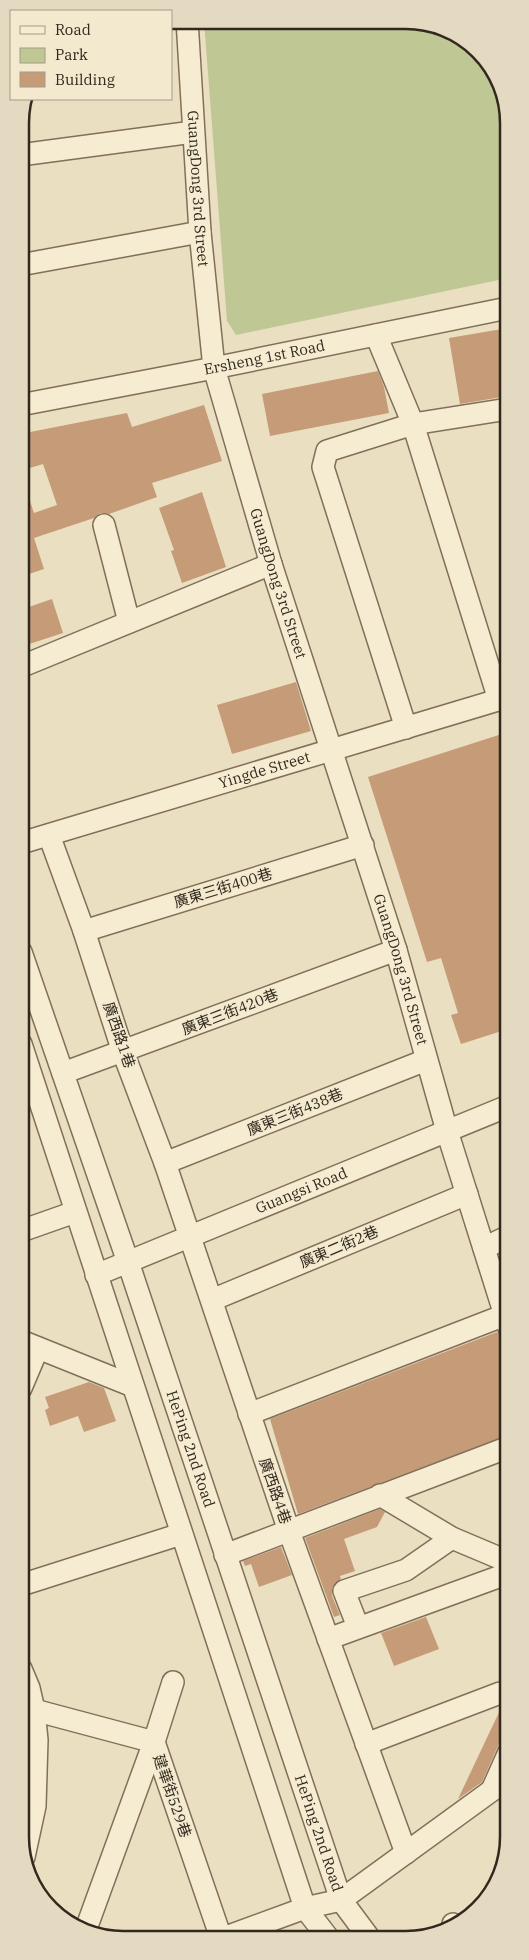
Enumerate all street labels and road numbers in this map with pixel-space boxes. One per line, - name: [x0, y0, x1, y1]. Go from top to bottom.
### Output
- street label: GuangDong 3rd Street: [184, 110, 214, 268]
- street label: Ersheng 1st Road: [202, 336, 327, 379]
- street label: GuangDong 3rd Street: [246, 506, 311, 661]
- street label: Yingde Street: [216, 747, 312, 792]
- street label: 廣東三街400巷: [171, 864, 274, 912]
- street label: GuangDong 3rd Street: [369, 891, 432, 1047]
- street label: 廣東三街420巷: [179, 984, 281, 1039]
- street label: 廣西路1巷: [99, 999, 140, 1071]
- street label: 廣東三街438巷: [244, 1084, 346, 1139]
- street label: Guangsi Road: [253, 1163, 350, 1218]
- street label: 廣東二街2巷: [296, 1221, 381, 1272]
- street label: HePing 2nd Road: [163, 1388, 219, 1510]
- street label: 廣西路4巷: [255, 1455, 296, 1527]
- street label: 建華街529巷: [149, 1752, 196, 1840]
- street label: HePing 2nd Road: [291, 1772, 347, 1894]

